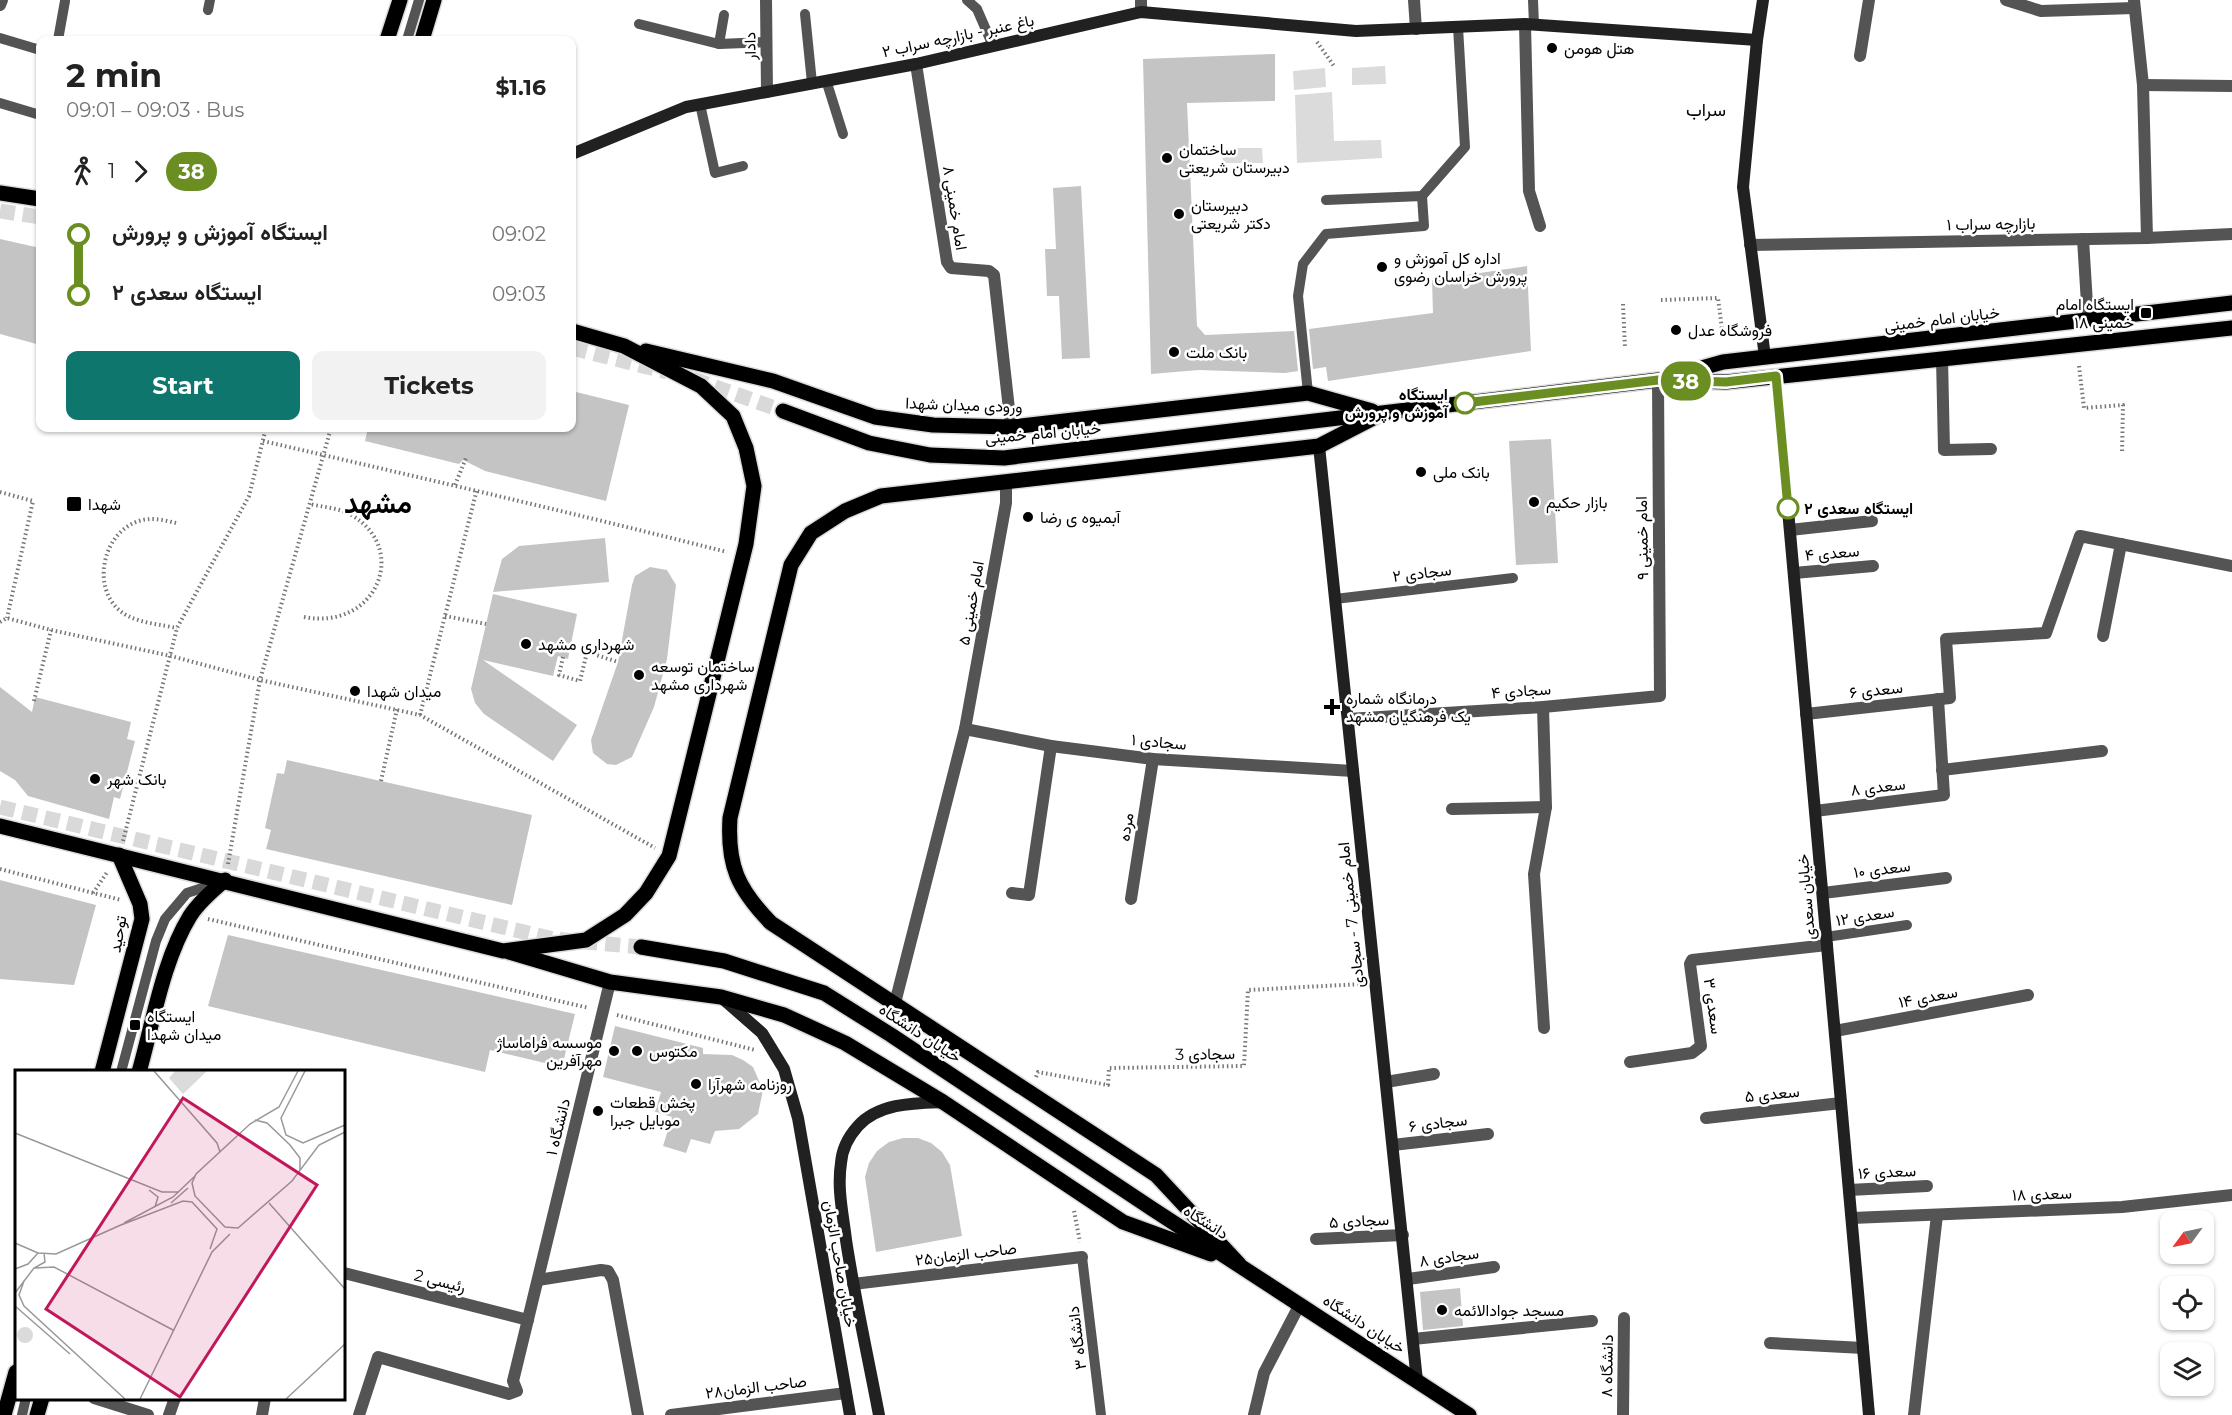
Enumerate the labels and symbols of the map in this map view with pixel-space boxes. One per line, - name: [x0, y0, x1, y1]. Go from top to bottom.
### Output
- street label: باغ عنبر - بازارچه سراب ۲: [880, 11, 1036, 63]
- street label: دادار: [740, 32, 761, 61]
- place label: هتل هومن: [1564, 39, 1634, 59]
- marker: هتل هومن: [1545, 41, 1559, 55]
- district label: سراب: [1686, 99, 1726, 121]
- place label: ساختمان دبیرستان شریعتی: [1179, 140, 1290, 178]
- marker: ساختمان دبیرستان شریعتی: [1160, 151, 1174, 165]
- street label: امام خمینی ۸: [938, 164, 971, 252]
- place label: دبیرستان دکتر شریعتی: [1191, 196, 1271, 234]
- marker: دبیرستان دکتر شریعتی: [1172, 207, 1186, 221]
- street label: بازارچه سراب ۱: [1947, 214, 2036, 236]
- place label: اداره کل آموزش و پرورش خراسان رضوی: [1394, 249, 1527, 288]
- marker: اداره کل آموزش و پرورش خراسان رضوی: [1375, 260, 1389, 274]
- place label: ایستگاه امام خمینی ۱۸: [2056, 295, 2134, 333]
- street label: خیابان امام خمینی: [1883, 302, 2001, 337]
- marker: ایستگاه امام خمینی ۱۸: [2139, 306, 2153, 320]
- place label: فروشگاه عدل: [1688, 321, 1772, 341]
- marker: فروشگاه عدل: [1669, 323, 1683, 337]
- place label: بانک ملت: [1186, 343, 1247, 362]
- marker: بانک ملت: [1167, 345, 1181, 359]
- line badge: 38: [1659, 362, 1713, 400]
- place label: ایستگاه آموزش و پرورش: [1345, 385, 1450, 424]
- marker: ایستگاه آموزش و پرورش: [1454, 392, 1476, 414]
- street label: ورودی میدان شهدا: [905, 393, 1023, 418]
- street label: خیابان امام خمینی: [984, 418, 1102, 449]
- place label: بانک ملی: [1433, 463, 1490, 483]
- marker: بانک ملی: [1414, 465, 1428, 479]
- district label: مشهد: [344, 486, 412, 521]
- place label: بازار حکیم: [1546, 493, 1608, 513]
- marker: شهدا: [65, 495, 83, 513]
- place label: شهدا: [88, 495, 121, 515]
- marker: بازار حکیم: [1527, 495, 1541, 509]
- street label: امام خمینی ۹: [1632, 496, 1653, 580]
- marker: ایستگاه سعدی ۲: [1777, 497, 1799, 519]
- place label: ایستگاه سعدی ۲: [1804, 499, 1913, 518]
- place label: آبمیوه ی رضا: [1040, 508, 1122, 528]
- marker: آبمیوه ی رضا: [1021, 510, 1035, 524]
- street label: سعدی ۴: [1804, 541, 1860, 566]
- street label: امام خمینی ۵: [954, 559, 989, 647]
- street label: سجادی ۲: [1391, 560, 1453, 587]
- place label: شهرداری مشهد: [538, 635, 634, 655]
- marker: شهرداری مشهد: [519, 637, 533, 651]
- place label: ساختمان توسعه شهرداری مشهد: [651, 657, 755, 695]
- marker: ساختمان توسعه شهرداری مشهد: [632, 668, 646, 682]
- street label: سعدی ۶: [1848, 678, 1904, 703]
- street label: سجادی ۴: [1490, 679, 1552, 704]
- place label: میدان شهدا: [367, 682, 441, 702]
- marker: میدان شهدا: [348, 684, 362, 698]
- place label: درمانگاه شماره یک فرهنگیان مشهد: [1346, 689, 1471, 727]
- marker: درمانگاه شماره یک فرهنگیان مشهد: [1323, 698, 1341, 716]
- street label: سجادی ۱: [1130, 730, 1187, 755]
- place label: بانک شهر: [106, 770, 167, 790]
- marker: بانک شهر: [88, 772, 102, 786]
- street label: سعدی ۸: [1849, 774, 1907, 801]
- street label: مرده: [1114, 811, 1139, 843]
- street label: امام خمینی 7 - سجادی: [1334, 841, 1369, 989]
- street label: خیابان سعدی: [1793, 853, 1820, 941]
- street label: سعدی ۱۰: [1852, 856, 1912, 883]
- street label: سعدی ۱۲: [1834, 902, 1896, 931]
- street label: توحید: [105, 914, 132, 954]
- street label: سعدی ۳: [1699, 977, 1726, 1035]
- street label: سعدی ۱۴: [1897, 982, 1959, 1013]
- street label: خیابان دانشگاه: [875, 999, 965, 1067]
- place label: ایستگاه میدان شهدا: [147, 1007, 221, 1045]
- marker: ایستگاه میدان شهدا: [128, 1018, 142, 1032]
- place label: موسسه فراماساژ مهرآفرین: [496, 1033, 602, 1071]
- place label: مکتوس: [649, 1042, 697, 1062]
- marker: موسسه فراماساژ مهرآفرین: [607, 1044, 621, 1058]
- marker: مکتوس: [630, 1044, 644, 1058]
- street label: سجادی 3: [1175, 1044, 1235, 1065]
- inset map: [15, 1070, 345, 1400]
- place label: روزنامه شهرآرا: [708, 1075, 792, 1095]
- marker: روزنامه شهرآرا: [689, 1077, 703, 1091]
- street label: سعدی ۵: [1744, 1082, 1801, 1107]
- place label: پخش قطعات موبایل جبرا: [610, 1093, 695, 1131]
- street label: دانشگاه ۱: [542, 1097, 574, 1157]
- marker: پخش قطعات موبایل جبرا: [591, 1104, 605, 1118]
- street label: سجادی ۶: [1408, 1110, 1468, 1137]
- street label: سعدی ۱۶: [1857, 1161, 1917, 1184]
- street label: سعدی ۱۸: [2012, 1183, 2072, 1206]
- street label: خیابان صاحب الزمان: [818, 1199, 861, 1330]
- street label: دانشگاه: [1180, 1201, 1232, 1243]
- street label: سجادی ۵: [1328, 1210, 1390, 1233]
- north arrow: [2160, 1210, 2214, 1264]
- street label: صاحب الزمان۲۵: [914, 1238, 1018, 1271]
- street label: سجادی ۸: [1418, 1243, 1480, 1272]
- street label: رئیسی 2: [412, 1265, 468, 1298]
- street label: خیابان دانشگاه: [1319, 1290, 1409, 1358]
- place label: مسجد جوادالائمه: [1454, 1301, 1564, 1321]
- marker: مسجد جوادالائمه: [1435, 1303, 1449, 1317]
- street label: دانشگاه ۳: [1064, 1305, 1090, 1371]
- street label: دانشگاه ۸: [1597, 1334, 1617, 1398]
- street label: صاحب الزمان۲۸: [704, 1371, 808, 1404]

